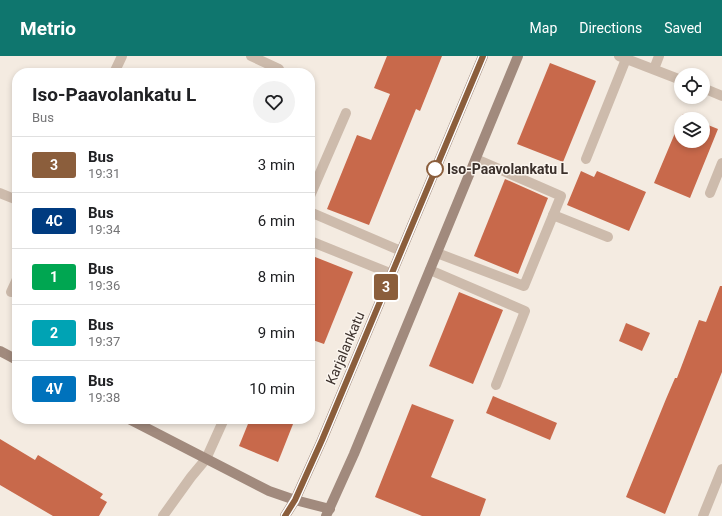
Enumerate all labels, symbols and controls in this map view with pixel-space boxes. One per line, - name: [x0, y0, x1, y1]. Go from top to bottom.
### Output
- text: Metrio: [20, 17, 76, 40]
- text: Map: [530, 20, 557, 36]
- text: Directions: [579, 20, 642, 36]
- text: Saved: [664, 20, 702, 36]
- map controls: [674, 68, 710, 148]
- button: locate: [674, 68, 710, 104]
- button: heart: [253, 81, 295, 123]
- text: Iso-Paavolankatu L: [32, 83, 196, 106]
- text: Bus: [32, 110, 54, 125]
- button: layers: [674, 112, 710, 148]
- text: Bus: [88, 148, 114, 166]
- text: 3 min: [258, 156, 295, 174]
- text: 3: [50, 157, 58, 173]
- marker: Iso-Paavolankatu L: [426, 160, 444, 178]
- place label: Iso-Paavolankatu L: [447, 161, 568, 177]
- text: 19:31: [88, 166, 120, 181]
- text: Bus: [88, 204, 114, 222]
- text: 6 min: [258, 212, 295, 230]
- text: 4C: [45, 213, 63, 229]
- text: 19:34: [88, 222, 120, 237]
- text: Bus: [88, 260, 114, 278]
- text: 8 min: [258, 268, 295, 286]
- text: 1: [50, 269, 58, 285]
- line badge: 3: [373, 274, 399, 300]
- text: 19:36: [88, 278, 120, 293]
- text: 3: [382, 279, 390, 295]
- street label: Karjalankatu: [322, 309, 368, 387]
- text: Bus: [88, 316, 114, 334]
- text: 9 min: [258, 324, 295, 342]
- text: 2: [50, 325, 58, 341]
- text: 19:37: [88, 334, 120, 349]
- text: Bus: [88, 372, 114, 390]
- text: 10 min: [249, 380, 295, 398]
- text: 4V: [45, 381, 63, 397]
- text: 19:38: [88, 390, 120, 405]

